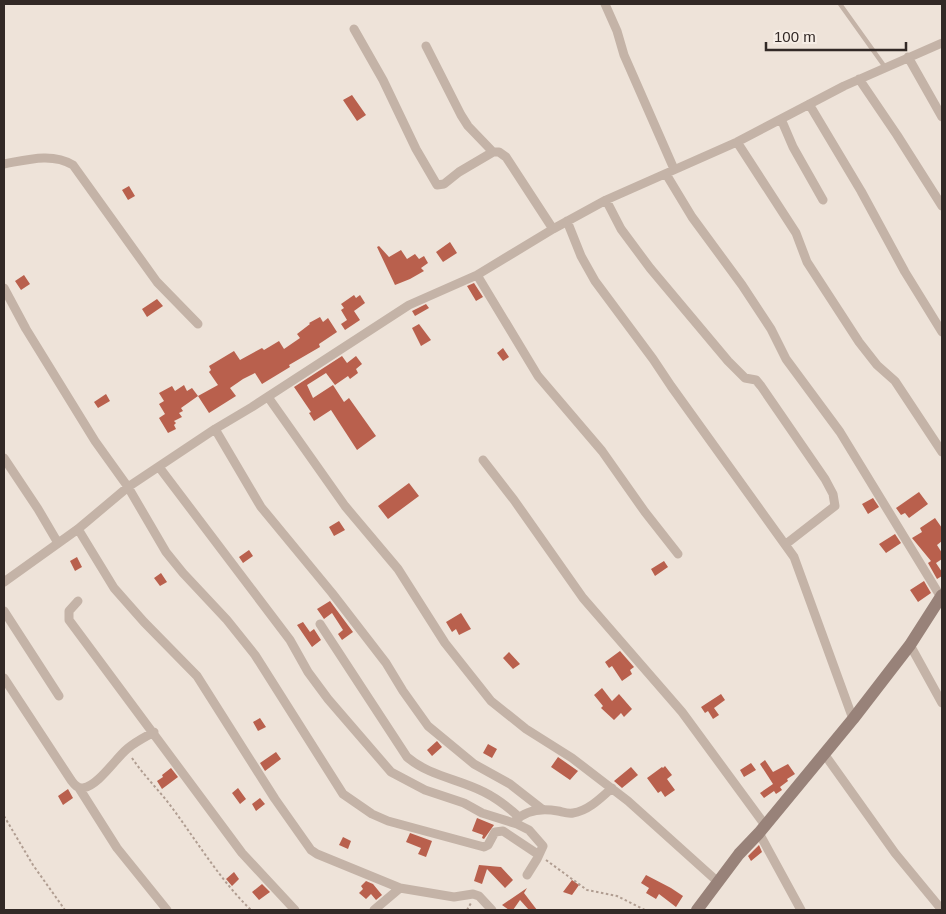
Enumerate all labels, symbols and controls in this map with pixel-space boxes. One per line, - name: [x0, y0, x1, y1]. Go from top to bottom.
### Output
- scale bar: [766, 20, 906, 52]
- text: 100 m: [774, 28, 816, 45]

